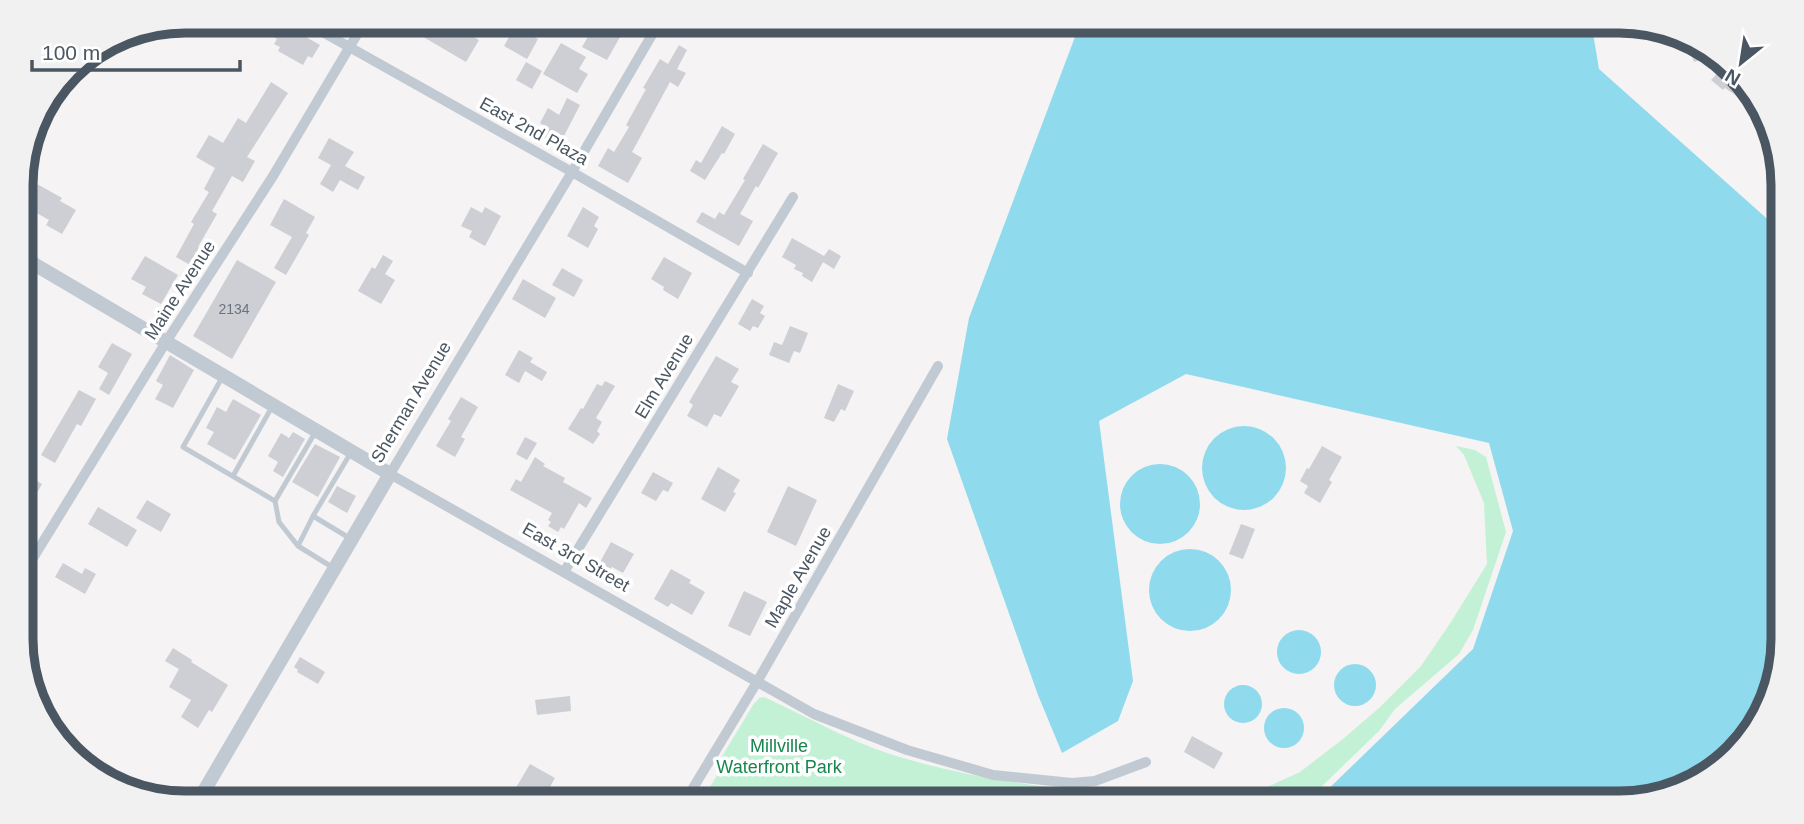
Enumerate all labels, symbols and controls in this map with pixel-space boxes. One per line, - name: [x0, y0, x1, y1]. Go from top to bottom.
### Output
- scale bar: [32, 28, 240, 72]
- north arrow: [1706, 28, 1776, 98]
- text: 100 m: [42, 41, 100, 64]
- text: N: [1722, 65, 1744, 90]
- street label: East 2nd Plaza: [476, 93, 593, 170]
- street label: Maine Avenue: [141, 237, 219, 343]
- house number: 2134: [218, 301, 250, 317]
- street label: Elm Avenue: [631, 330, 697, 422]
- street label: Sherman Avenue: [367, 338, 455, 466]
- street label: East 3rd Street: [519, 518, 633, 596]
- street label: Maple Avenue: [761, 523, 835, 631]
- park label: Millville Waterfront Park: [716, 736, 843, 777]

